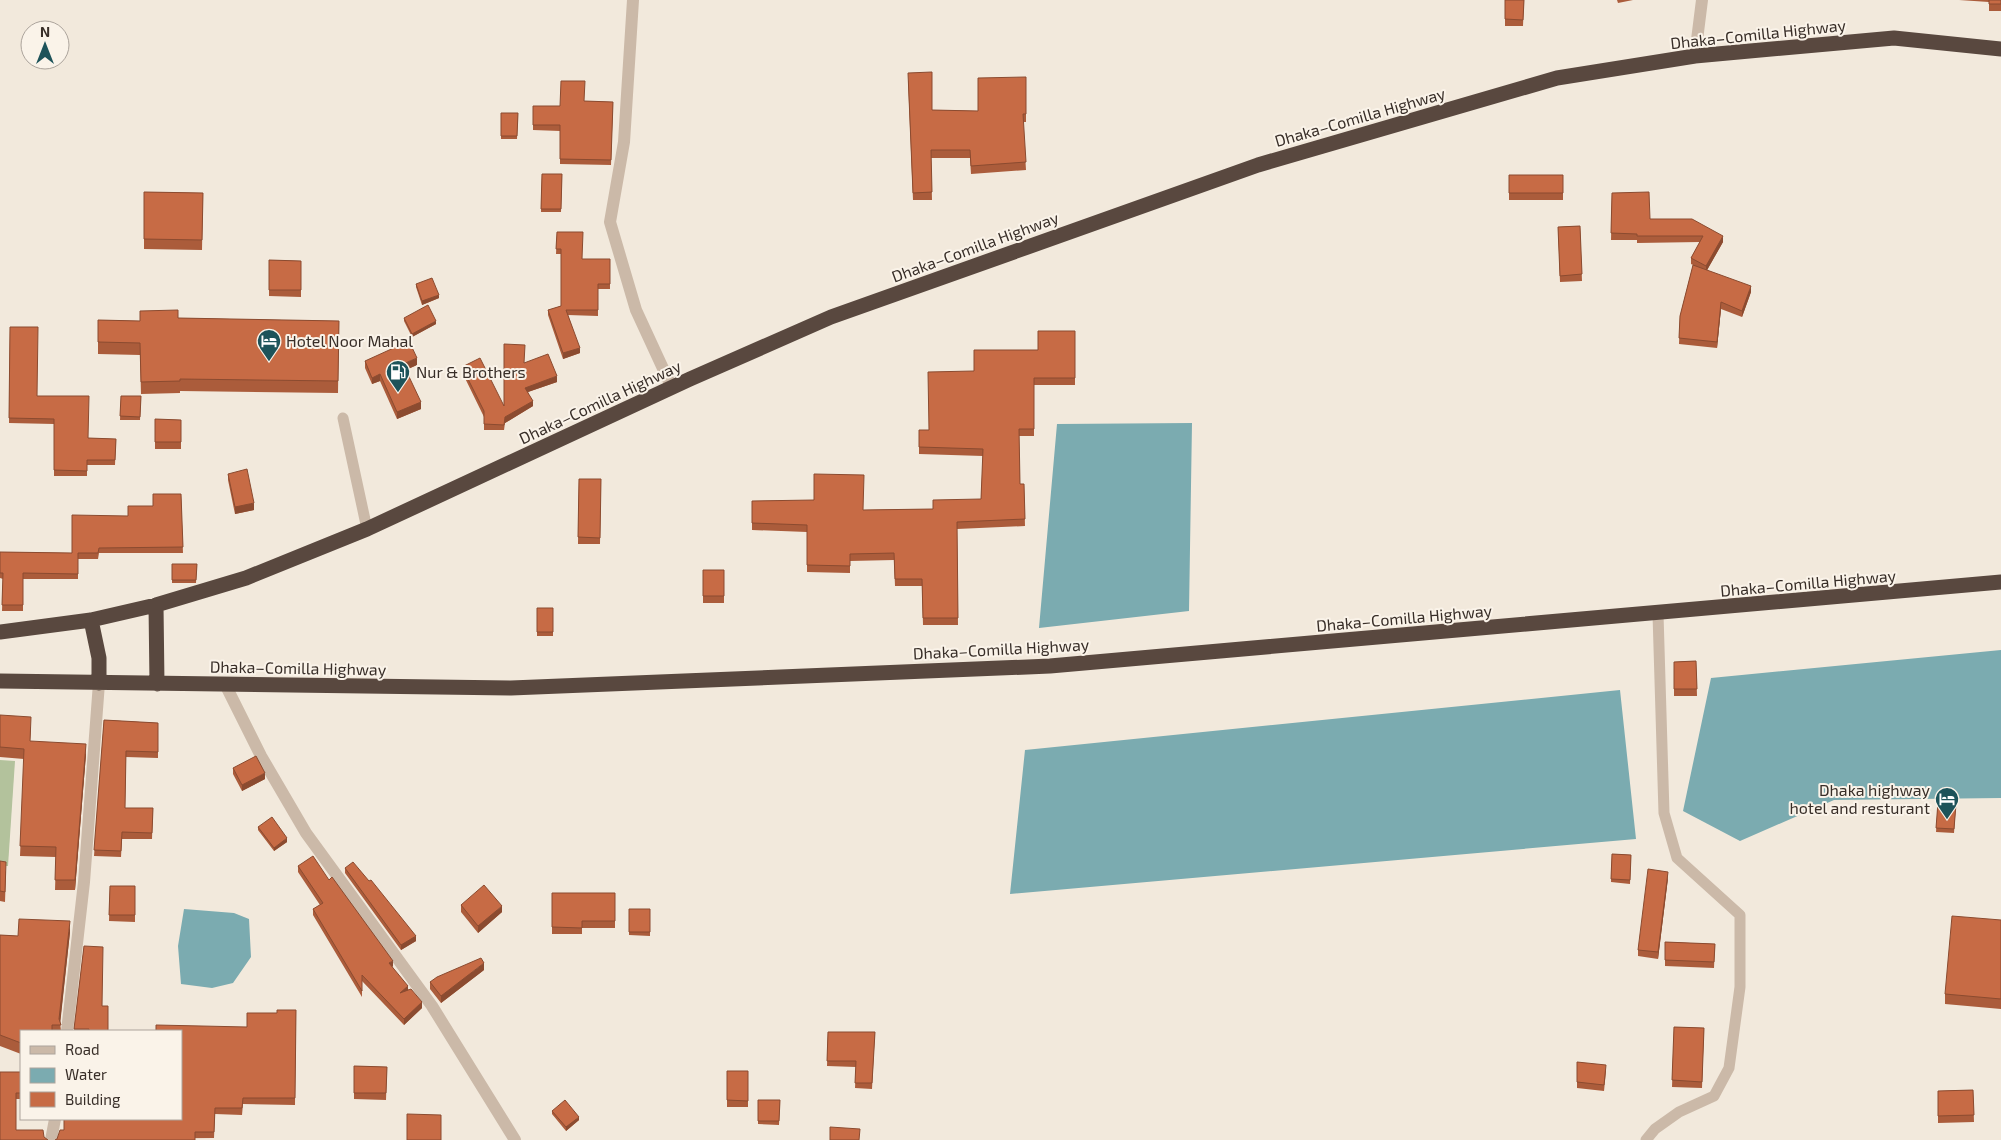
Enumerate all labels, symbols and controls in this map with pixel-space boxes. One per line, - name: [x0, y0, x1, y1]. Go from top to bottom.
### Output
- street label: Dhaka–Comilla Highway: [1669, 15, 1847, 52]
- north arrow: [20, 20, 70, 70]
- text: N: [40, 23, 50, 40]
- street label: Dhaka–Comilla Highway: [1272, 83, 1448, 150]
- street label: Dhaka–Comilla Highway: [889, 207, 1061, 286]
- hotel icon: Hotel Noor Mahal: [256, 328, 282, 362]
- place label: Hotel Noor Mahal: [286, 331, 413, 350]
- street label: Dhaka–Comilla Highway: [516, 355, 684, 447]
- fuel station icon: Nur & Brothers: [385, 359, 411, 393]
- place label: Nur & Brothers: [416, 362, 526, 381]
- street label: Dhaka–Comilla Highway: [1719, 565, 1897, 600]
- street label: Dhaka–Comilla Highway: [1315, 600, 1493, 635]
- street label: Dhaka–Comilla Highway: [912, 634, 1090, 663]
- street label: Dhaka–Comilla Highway: [210, 656, 387, 679]
- place label: Dhaka highway hotel and resturant: [1789, 780, 1931, 817]
- hotel icon: Dhaka highway hotel and resturant: [1934, 786, 1960, 820]
- legend: [20, 1030, 182, 1120]
- text: Road: [65, 1040, 100, 1058]
- text: Water: [65, 1065, 107, 1083]
- text: Building: [65, 1090, 121, 1108]

